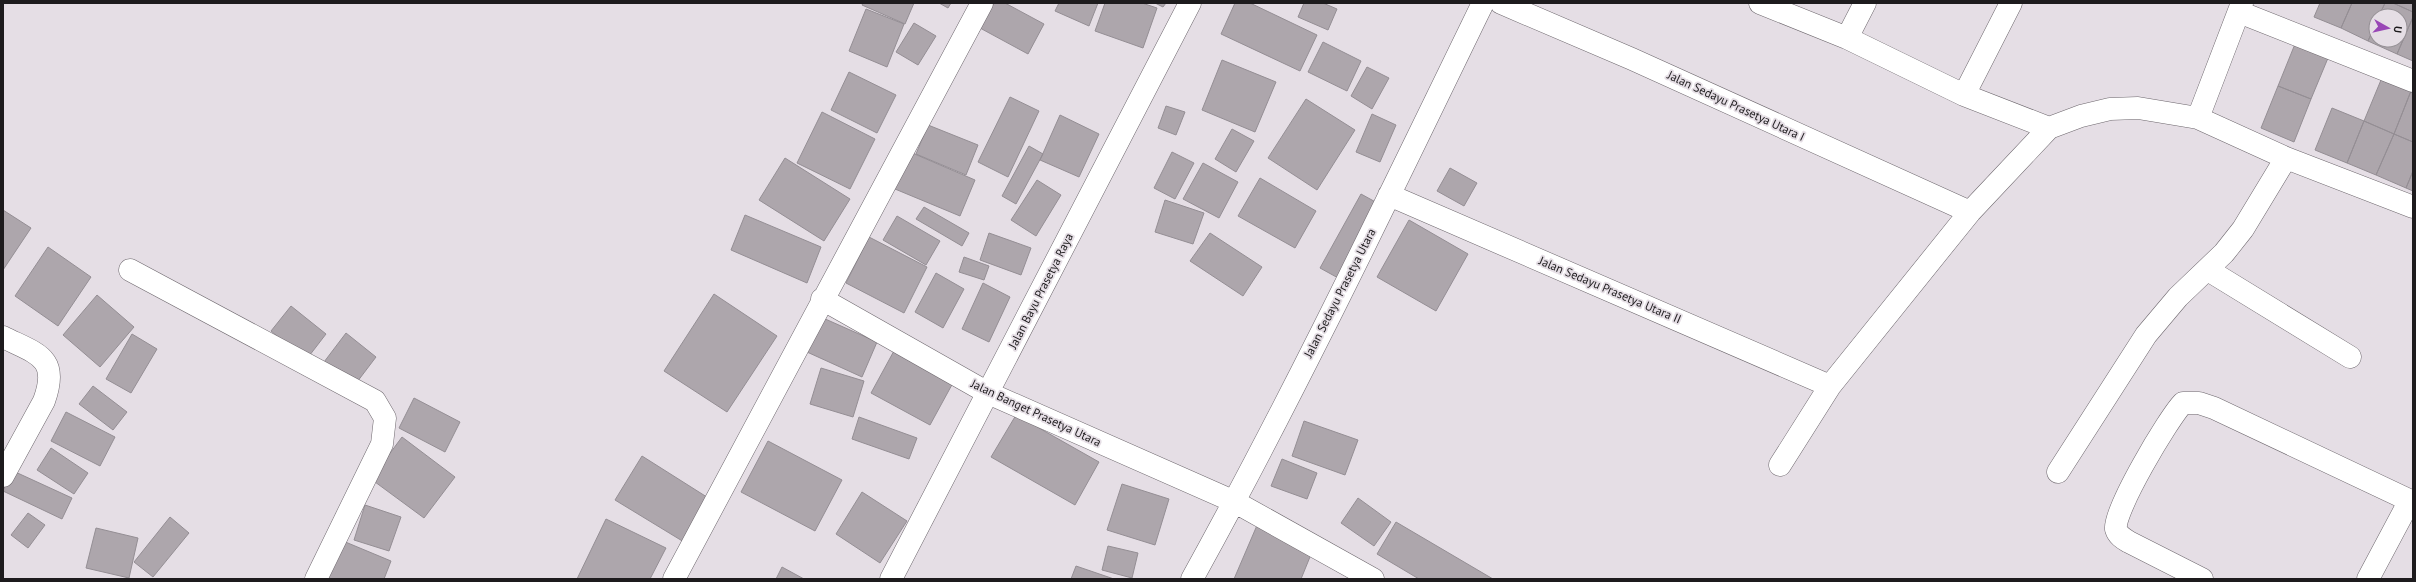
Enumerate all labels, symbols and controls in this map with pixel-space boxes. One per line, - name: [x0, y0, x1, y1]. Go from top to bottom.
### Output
- north arrow: [2368, 8, 2408, 48]
- text: U: [2390, 25, 2405, 34]
- street label: Jalan Sedayu Prasetya Utara I: [1664, 67, 1807, 144]
- street label: Jalan Sedayu Prasetya Utara: [1300, 226, 1379, 361]
- street label: Jalan Bayu Prasetya Raya: [1004, 230, 1076, 352]
- street label: Jalan Sedayu Prasetya Utara II: [1536, 252, 1684, 326]
- street label: Jalan Banget Prasetya Utara: [968, 375, 1104, 449]

